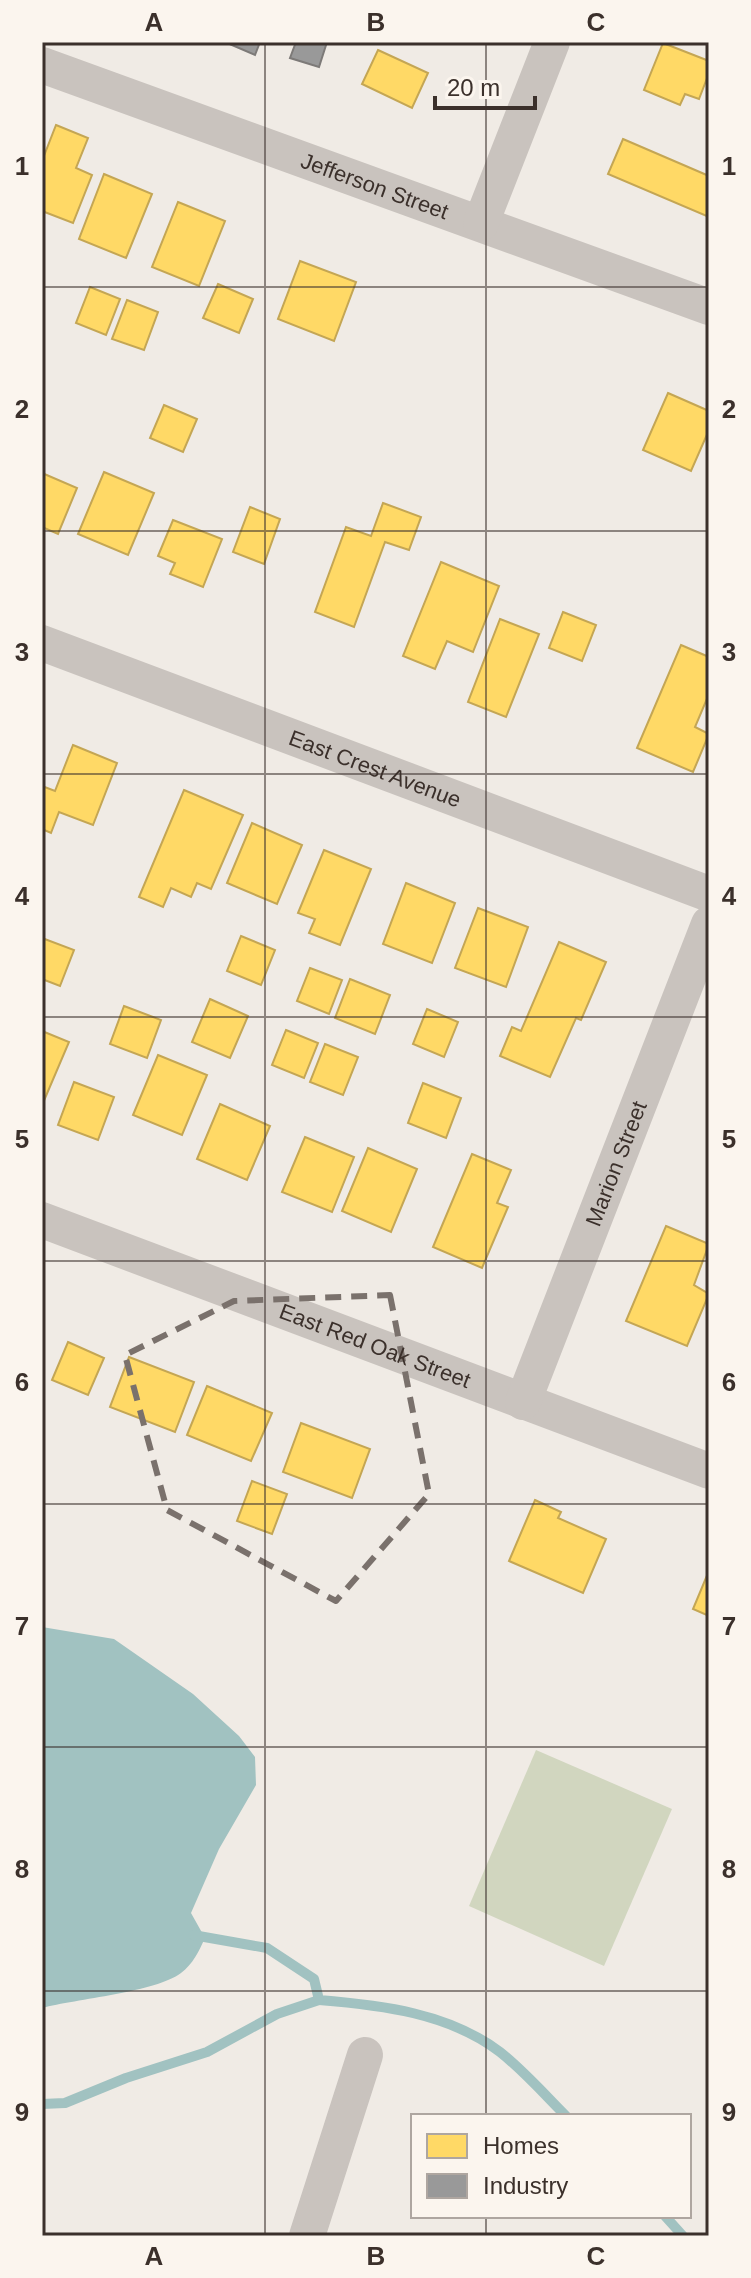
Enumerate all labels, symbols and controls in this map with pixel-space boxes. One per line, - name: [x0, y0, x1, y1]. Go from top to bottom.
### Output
- text: A: [145, 7, 164, 37]
- text: B: [367, 7, 385, 37]
- text: C: [587, 7, 606, 37]
- scale bar: [435, 60, 535, 110]
- text: 20 m: [447, 74, 500, 101]
- street label: Jefferson Street: [298, 148, 452, 224]
- text: 1: [15, 151, 29, 181]
- text: 1: [722, 151, 736, 181]
- text: 2: [15, 394, 29, 424]
- text: 2: [722, 394, 736, 424]
- text: 3: [15, 637, 29, 667]
- text: 3: [722, 637, 736, 667]
- street label: East Crest Avenue: [286, 725, 465, 812]
- text: 4: [15, 881, 30, 911]
- text: 4: [722, 881, 737, 911]
- street label: Marion Street: [580, 1097, 651, 1230]
- text: 5: [15, 1124, 29, 1154]
- text: 5: [722, 1124, 736, 1154]
- street label: East Red Oak Street: [276, 1298, 474, 1393]
- text: 6: [15, 1367, 29, 1397]
- text: 6: [722, 1367, 736, 1397]
- text: 7: [15, 1611, 29, 1641]
- text: 7: [722, 1611, 736, 1641]
- text: 8: [15, 1854, 29, 1884]
- text: 8: [722, 1854, 736, 1884]
- text: 9: [15, 2097, 29, 2127]
- text: 9: [722, 2097, 736, 2127]
- legend: [411, 2114, 691, 2218]
- text: Homes: [483, 2132, 559, 2159]
- text: Industry: [483, 2172, 568, 2199]
- text: A: [145, 2241, 164, 2271]
- text: B: [367, 2241, 385, 2271]
- text: C: [587, 2241, 606, 2271]

